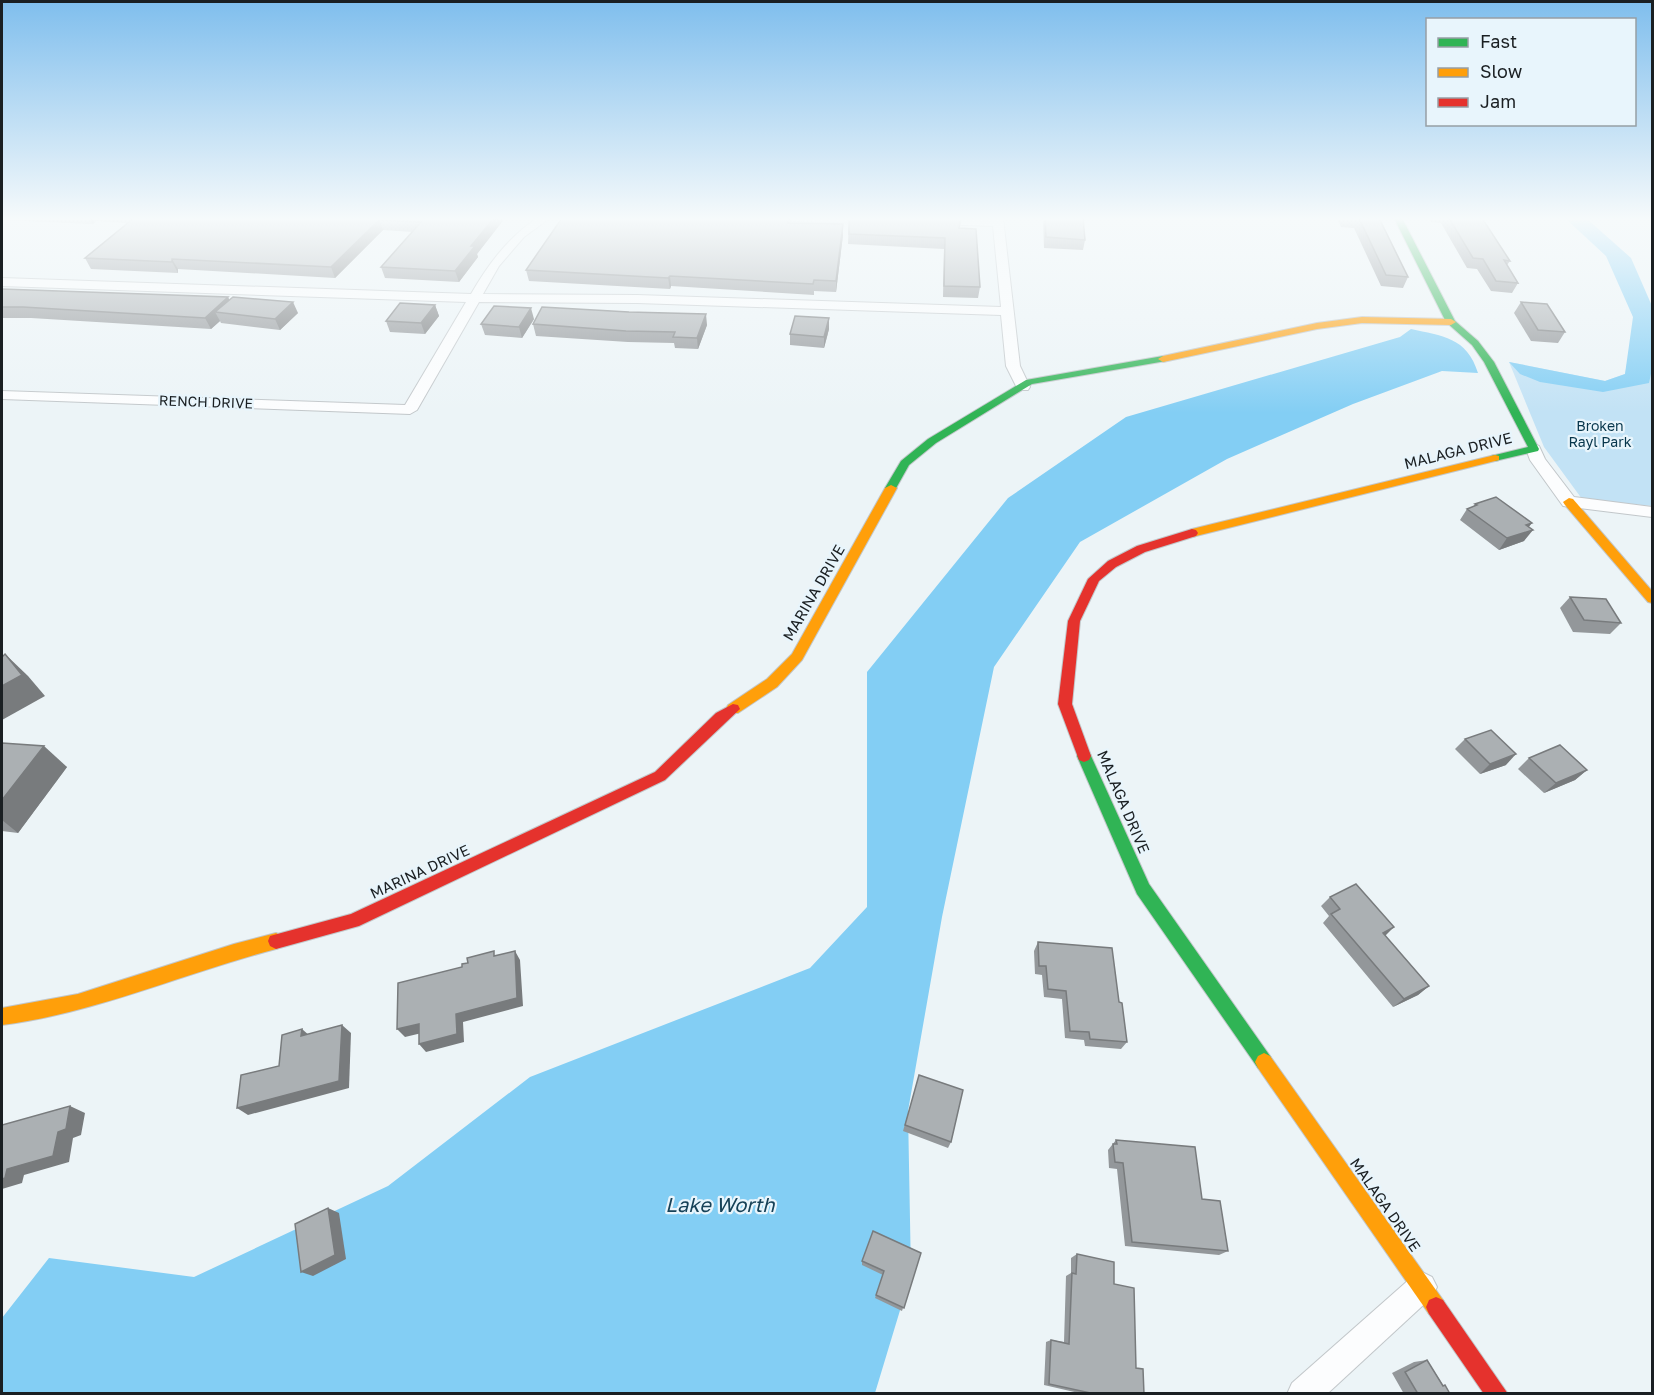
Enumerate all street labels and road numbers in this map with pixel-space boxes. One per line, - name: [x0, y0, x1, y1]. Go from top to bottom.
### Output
- street label: RENCH DRIVE: [159, 391, 253, 412]
- street label: MALAGA DRIVE: [1402, 428, 1513, 472]
- street label: MARINA DRIVE: [778, 541, 848, 644]
- street label: MALAGA DRIVE: [1094, 747, 1154, 856]
- street label: MARINA DRIVE: [367, 840, 472, 902]
- street label: MALAGA DRIVE: [1347, 1154, 1425, 1255]

